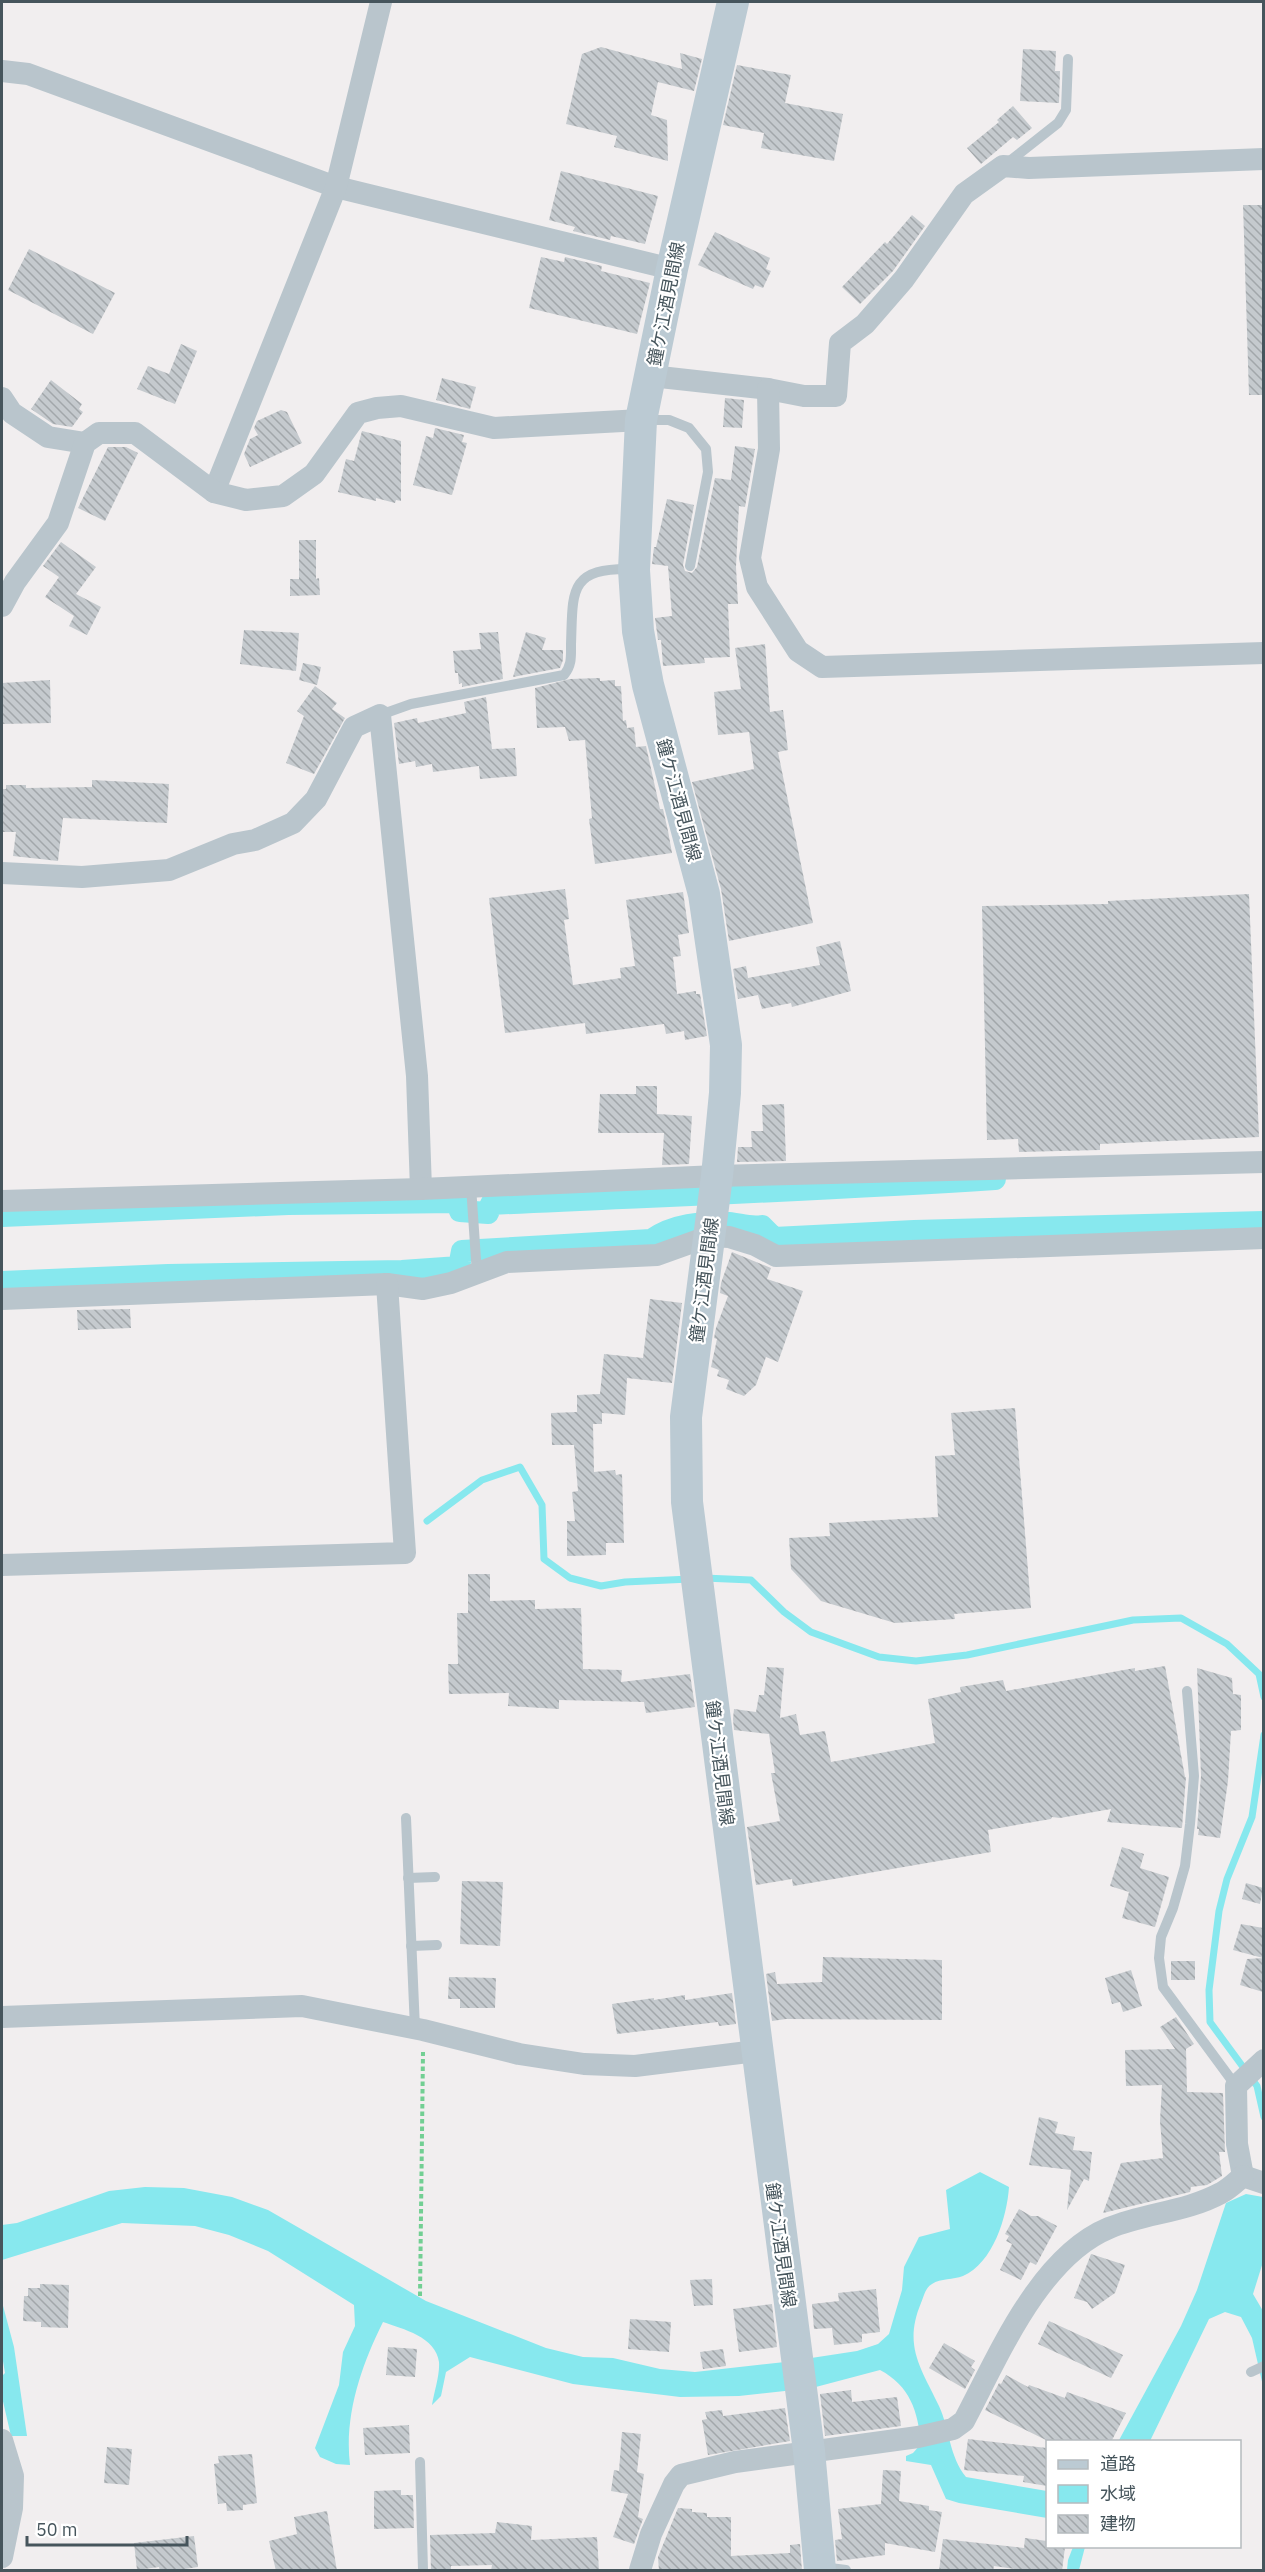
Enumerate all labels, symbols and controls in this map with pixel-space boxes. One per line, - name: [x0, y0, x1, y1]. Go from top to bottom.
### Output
- street label: 鐘ケ江酒見間線: [643, 240, 689, 368]
- street label: 鐘ケ江酒見間線: [652, 736, 706, 864]
- street label: 鐘ケ江酒見間線: [685, 1216, 723, 1344]
- street label: 鐘ケ江酒見間線: [701, 1699, 739, 1827]
- street label: 鐘ケ江酒見間線: [761, 2181, 801, 2309]
- legend: [1046, 2440, 1241, 2548]
- text: 道路: [1100, 2452, 1136, 2475]
- text: 水域: [1100, 2482, 1136, 2505]
- scale bar: [27, 2509, 188, 2547]
- text: 建物: [1100, 2512, 1136, 2535]
- text: 50 m: [36, 2518, 78, 2541]

